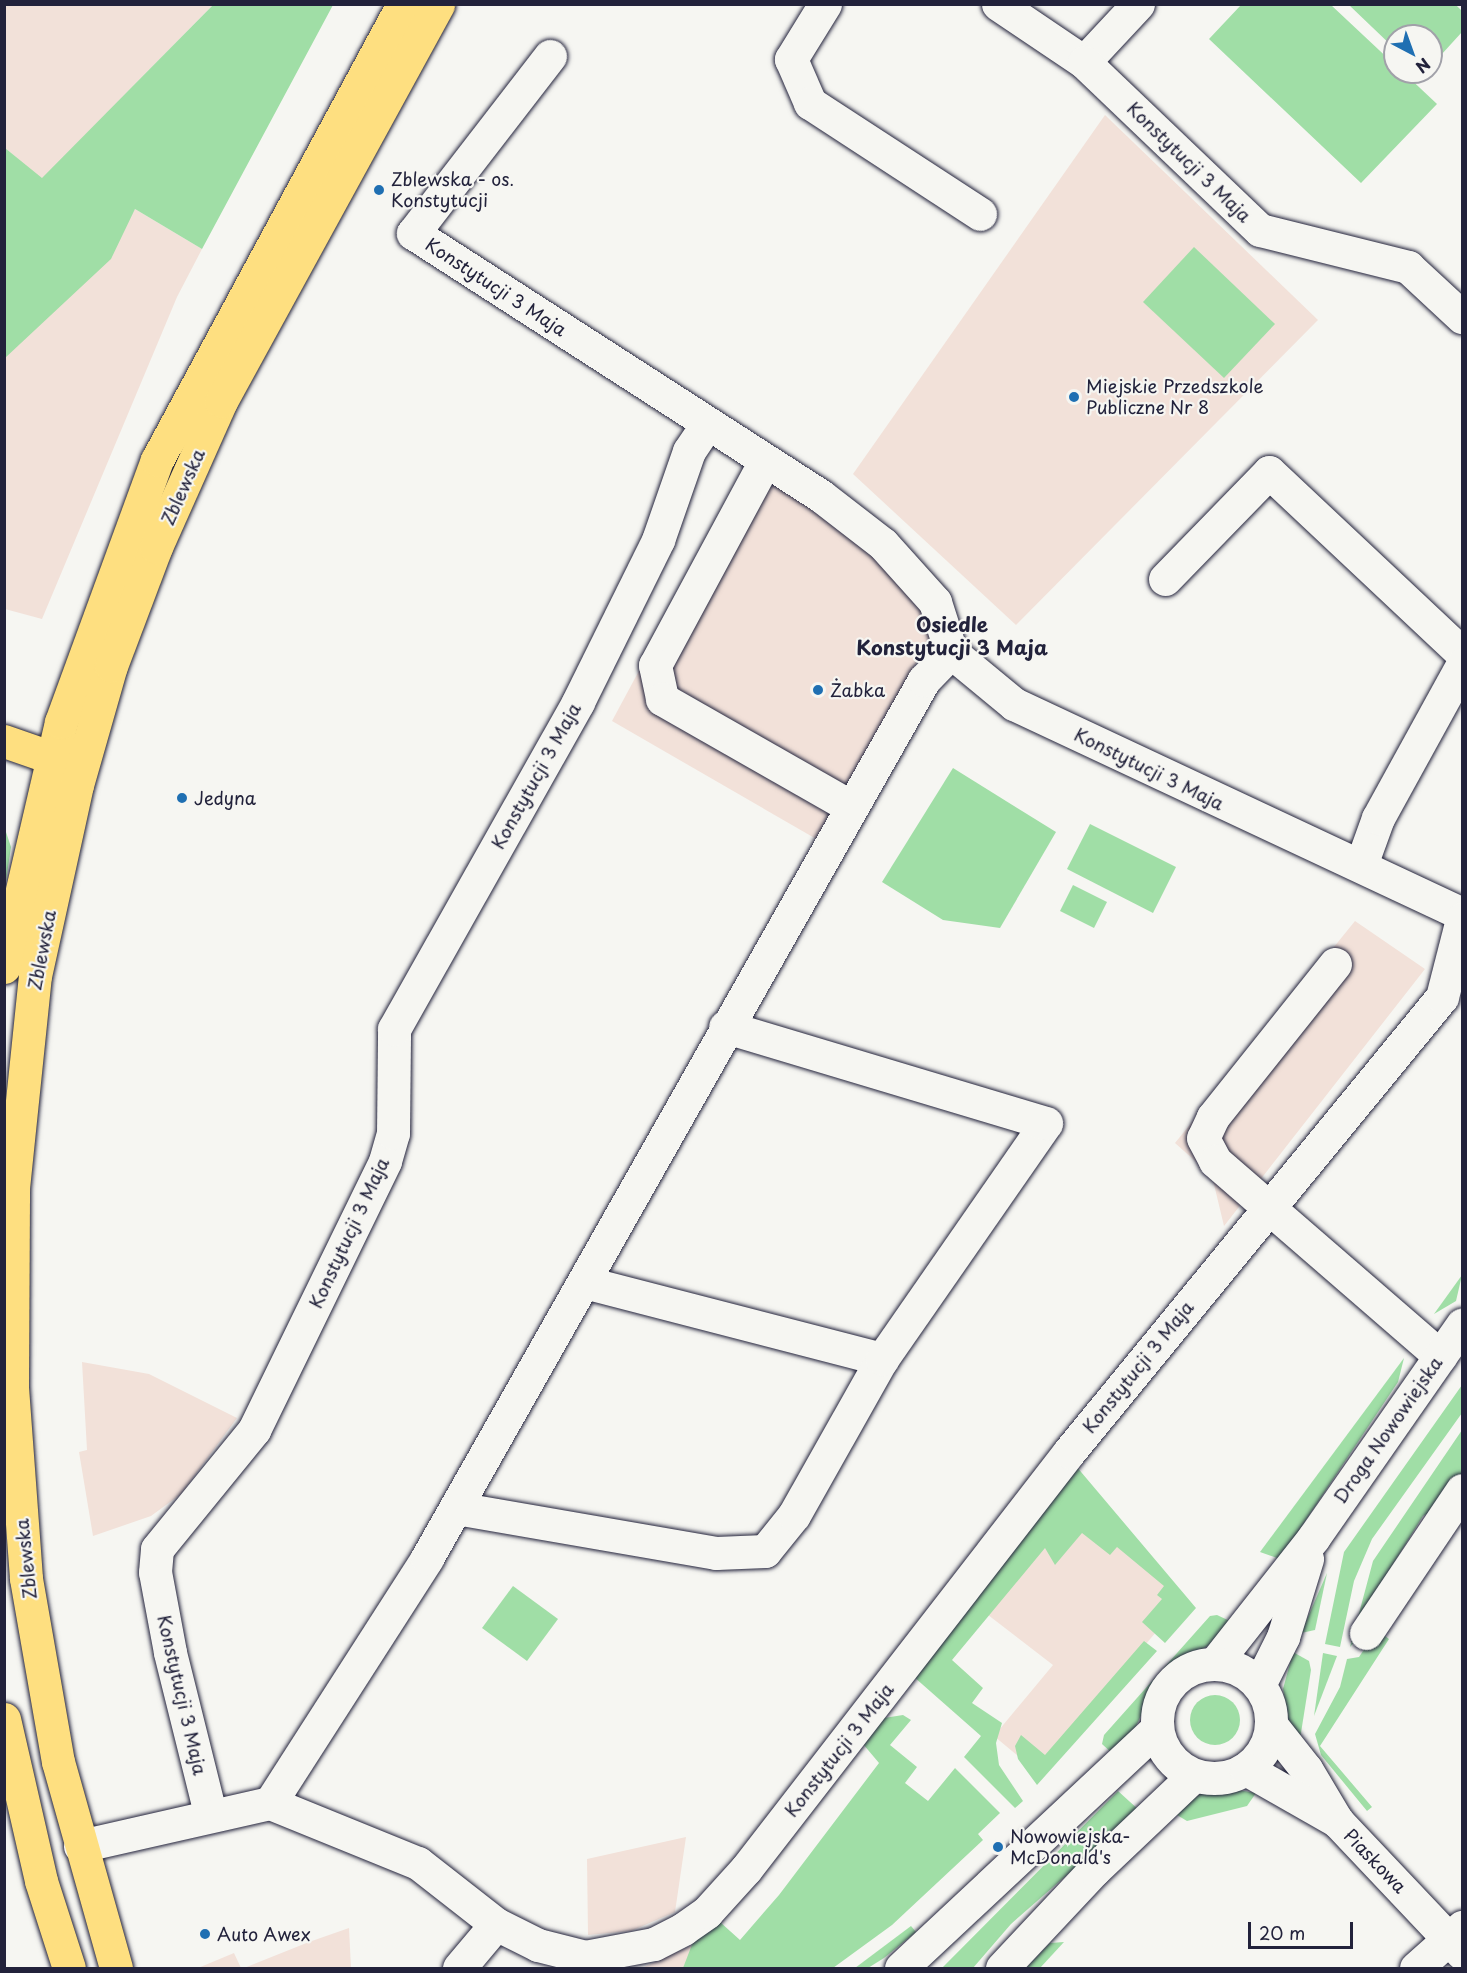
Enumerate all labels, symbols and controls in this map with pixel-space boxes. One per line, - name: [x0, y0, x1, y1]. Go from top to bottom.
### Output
- north arrow: [1383, 24, 1443, 84]
- text: N: [1411, 53, 1436, 79]
- street label: Konstytucji 3 Maja: [1122, 97, 1256, 227]
- place label: Zblewska - os. Konstytucji: [391, 169, 515, 212]
- marker: Zblewska - os. Konstytucji: [372, 183, 386, 197]
- street label: Konstytucji 3 Maja: [421, 233, 571, 341]
- place label: Miejskie Przedszkole Publiczne Nr 8: [1086, 376, 1263, 418]
- marker: Miejskie Przedszkole Publiczne Nr 8: [1067, 390, 1081, 404]
- street label: Zblewska: [157, 446, 209, 528]
- district label: Osiedle Konstytucji 3 Maja: [855, 612, 1049, 659]
- place label: Żabka: [830, 679, 885, 701]
- marker: Żabka: [811, 683, 825, 697]
- street label: Konstytucji 3 Maja: [487, 699, 585, 853]
- street label: Konstytucji 3 Maja: [1070, 723, 1228, 815]
- place label: Jedyna: [194, 787, 256, 809]
- marker: Jedyna: [175, 791, 189, 805]
- street label: Zblewska: [24, 908, 60, 992]
- street label: Konstytucji 3 Maja: [304, 1154, 394, 1312]
- street label: Konstytucji 3 Maja: [1078, 1296, 1198, 1438]
- street label: Droga Nowowiejska: [1330, 1353, 1446, 1507]
- street label: Zblewska: [11, 1518, 41, 1600]
- street label: Konstytucji 3 Maja: [153, 1612, 211, 1778]
- street label: Konstytucji 3 Maja: [780, 1678, 898, 1822]
- street label: Piaskowa: [1339, 1824, 1411, 1898]
- place label: Nowowiejska- McDonald's: [1010, 1826, 1131, 1868]
- marker: Nowowiejska- McDonald's: [991, 1840, 1005, 1854]
- scale bar: [1251, 1910, 1356, 1948]
- text: 20 m: [1259, 1919, 1305, 1946]
- place label: Auto Awex: [217, 1923, 312, 1945]
- marker: Auto Awex: [198, 1927, 212, 1941]

